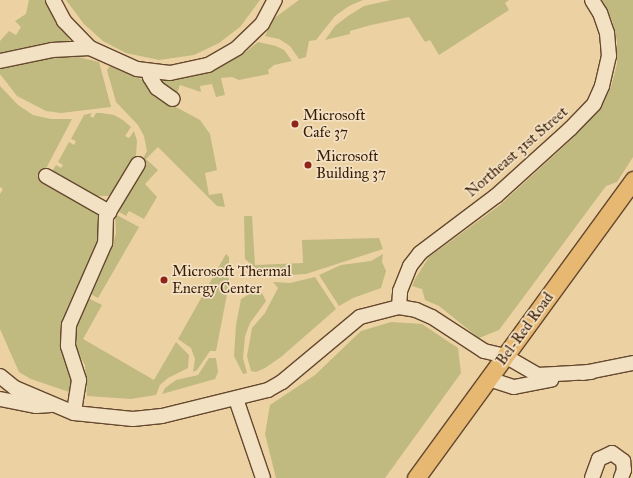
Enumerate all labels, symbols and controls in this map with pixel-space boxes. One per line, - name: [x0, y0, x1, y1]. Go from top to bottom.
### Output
- street label: Northeast 31st Street: [462, 103, 572, 201]
- place label: Microsoft Cafe 37: [303, 106, 366, 141]
- marker: Microsoft Cafe 37: [290, 119, 300, 129]
- place label: Microsoft Building 37: [316, 147, 386, 182]
- marker: Microsoft Building 37: [303, 160, 313, 170]
- place label: Microsoft Thermal Energy Center: [172, 262, 291, 297]
- marker: Microsoft Thermal Energy Center: [159, 275, 169, 285]
- street label: Bel-Red Road: [492, 289, 558, 369]

